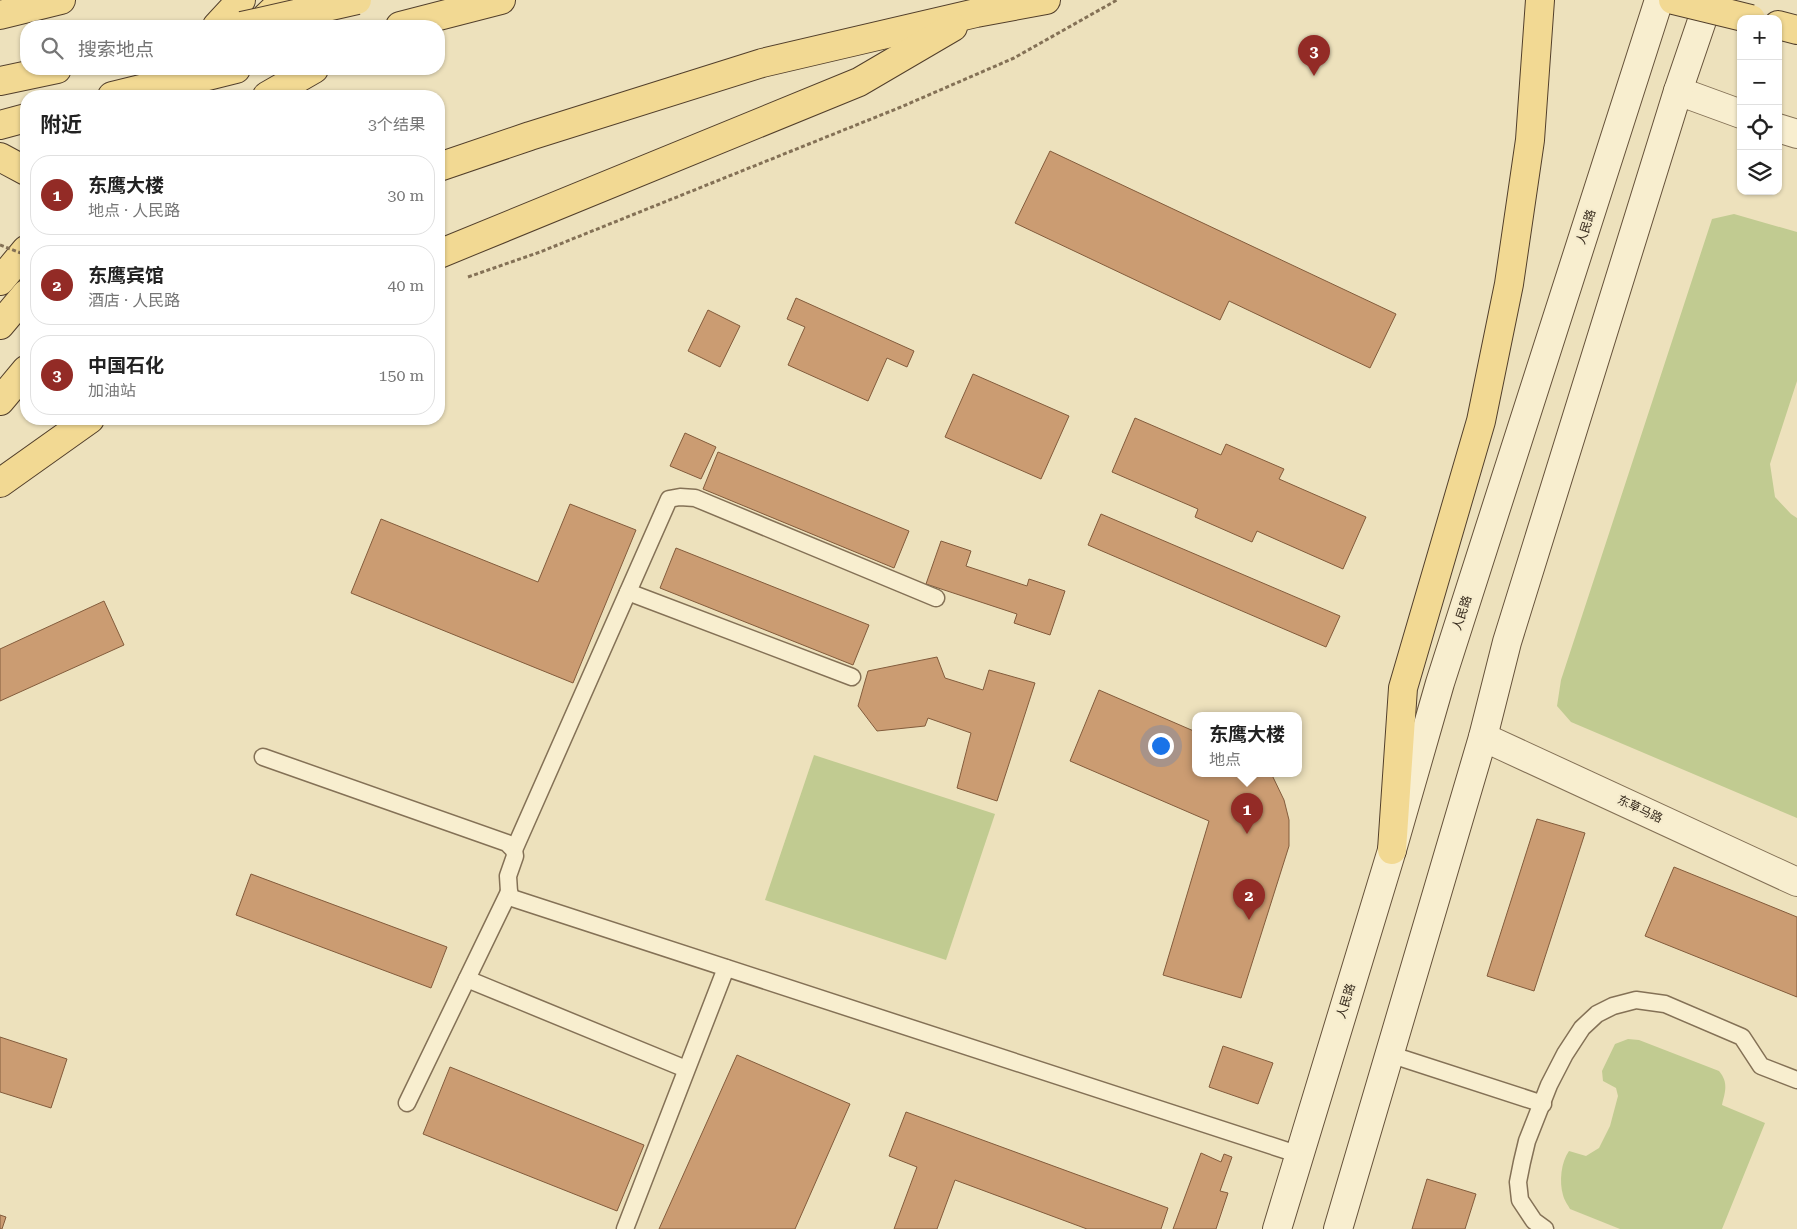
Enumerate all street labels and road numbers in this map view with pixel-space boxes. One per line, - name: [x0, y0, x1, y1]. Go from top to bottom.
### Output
- street label: 人民路: [1574, 208, 1598, 246]
- street label: 人民路: [1450, 594, 1474, 632]
- street label: 东草马路: [1615, 793, 1665, 825]
- street label: 人民路: [1334, 982, 1358, 1020]

